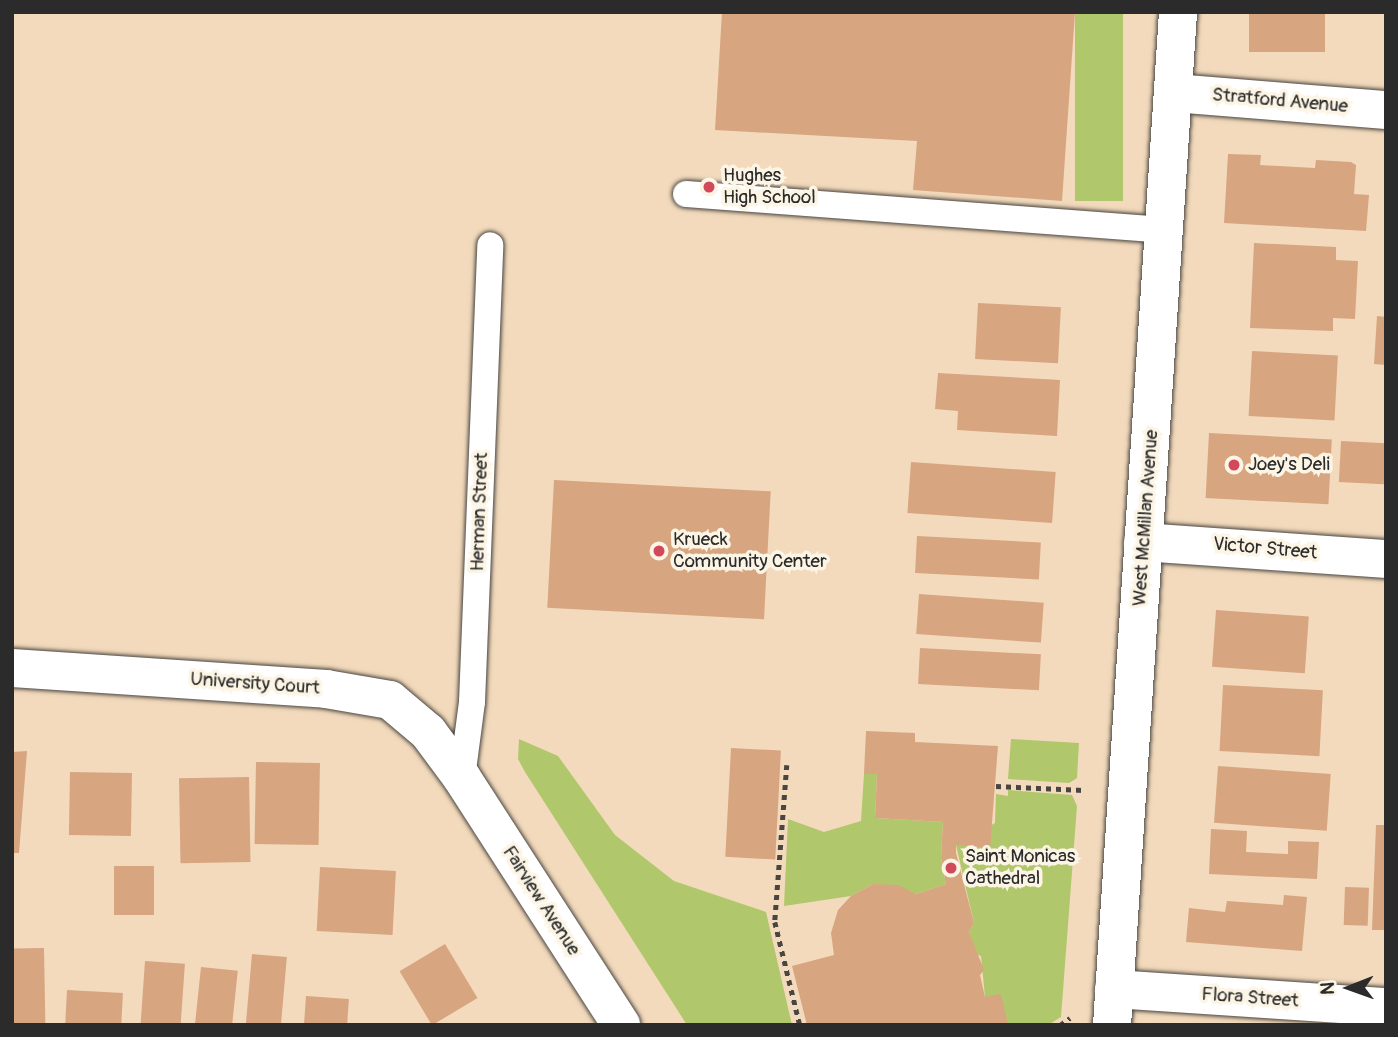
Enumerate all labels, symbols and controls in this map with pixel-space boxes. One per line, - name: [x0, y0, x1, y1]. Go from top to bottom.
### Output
- street label: Stratford Avenue: [1211, 84, 1349, 118]
- place label: Hughes High School: [723, 165, 816, 209]
- marker: Hughes High School: [701, 179, 717, 195]
- street label: West McMillan Avenue: [1128, 429, 1164, 607]
- street label: Herman Street: [467, 452, 493, 572]
- place label: Joey's Deli: [1248, 454, 1330, 476]
- marker: Joey's Deli: [1226, 457, 1242, 473]
- place label: Krueck Community Center: [673, 529, 827, 573]
- street label: Victor Street: [1212, 533, 1318, 565]
- marker: Krueck Community Center: [651, 543, 667, 559]
- street label: University Court: [190, 668, 320, 700]
- street label: Fairview Avenue: [497, 842, 585, 960]
- place label: Saint Monicas Cathedral: [965, 846, 1075, 890]
- marker: Saint Monicas Cathedral: [943, 860, 959, 876]
- north arrow: [1314, 953, 1384, 1023]
- text: N: [1316, 982, 1340, 995]
- street label: Flora Street: [1201, 983, 1299, 1013]

